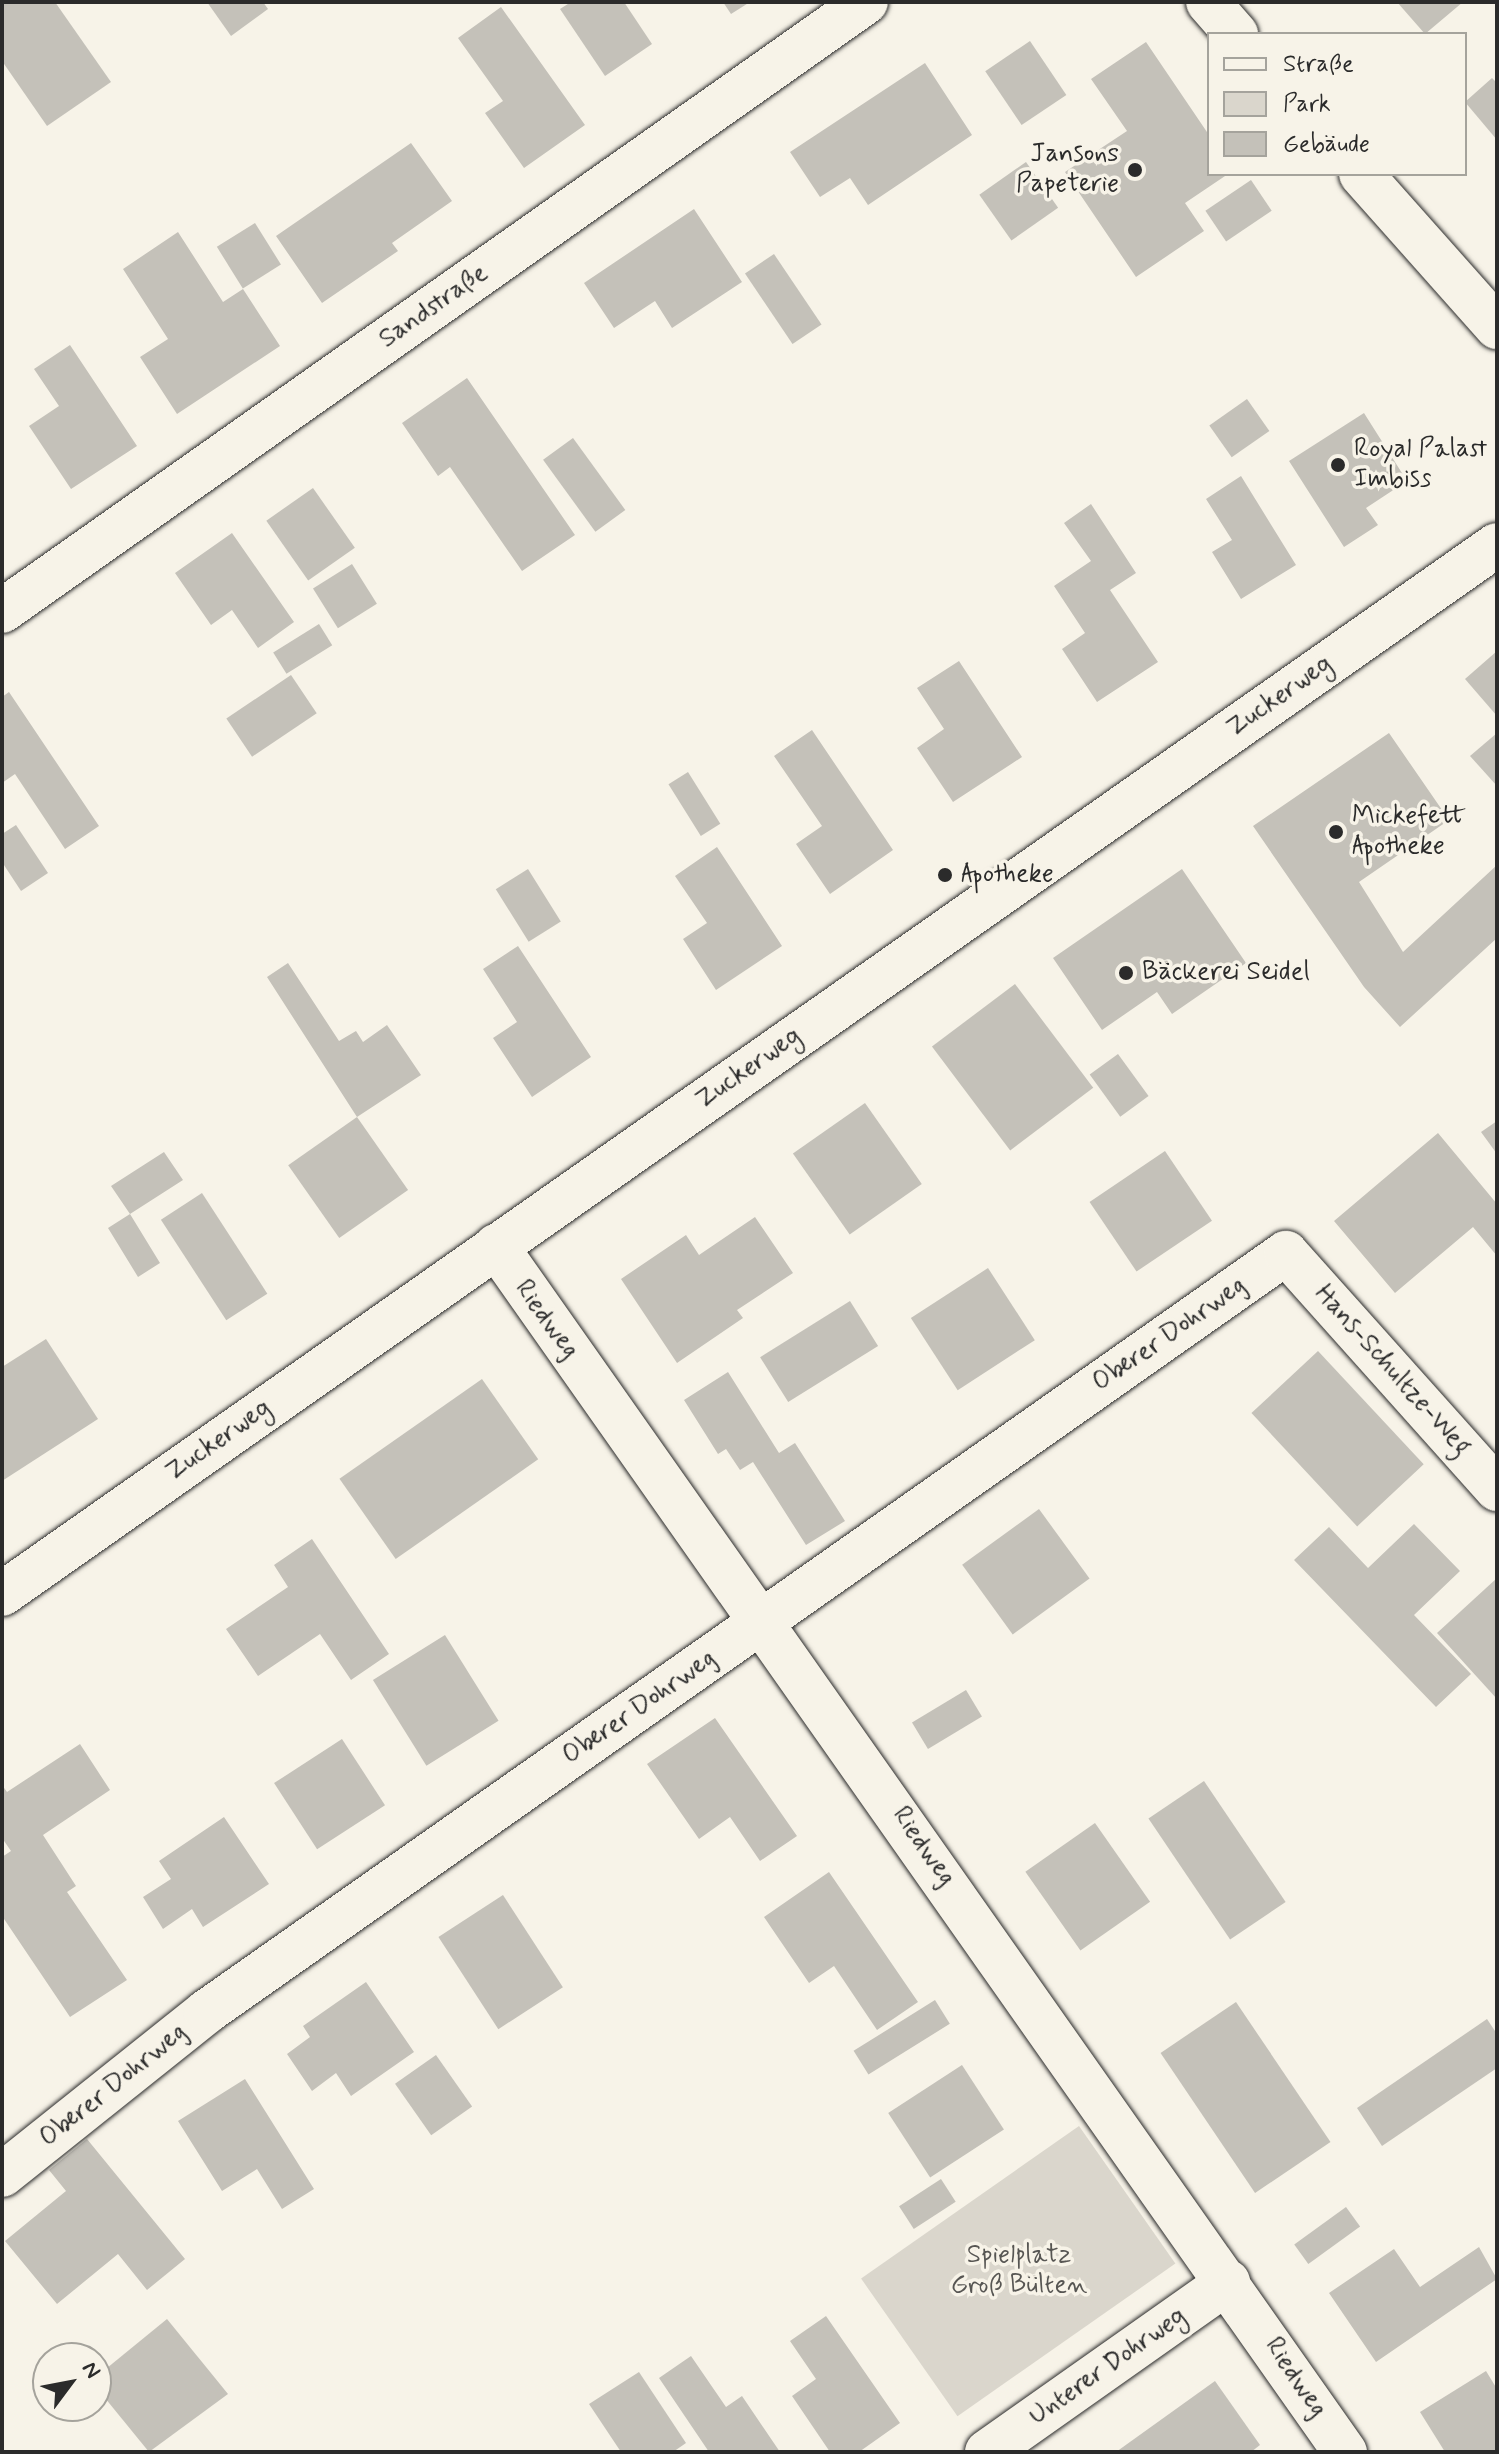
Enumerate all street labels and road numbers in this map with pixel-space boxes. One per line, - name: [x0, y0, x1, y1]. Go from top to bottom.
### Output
- street label: Sandstraße: [374, 258, 494, 356]
- street label: Zuckerweg: [1221, 649, 1339, 745]
- street label: Zuckerweg: [690, 1021, 808, 1117]
- street label: Oberer Dohrweg: [1088, 1271, 1252, 1399]
- street label: Riedweg: [507, 1274, 585, 1366]
- street label: Hans-Schultze-Weg: [1307, 1279, 1477, 1463]
- street label: Zuckerweg: [160, 1393, 278, 1489]
- street label: Oberer Dohrweg: [558, 1644, 722, 1772]
- street label: Riedweg: [884, 1801, 962, 1893]
- street label: Oberer Dohrweg: [34, 2017, 194, 2155]
- street label: Unterer Dohrweg: [1022, 2300, 1194, 2434]
- street label: Riedweg: [1257, 2332, 1333, 2424]

